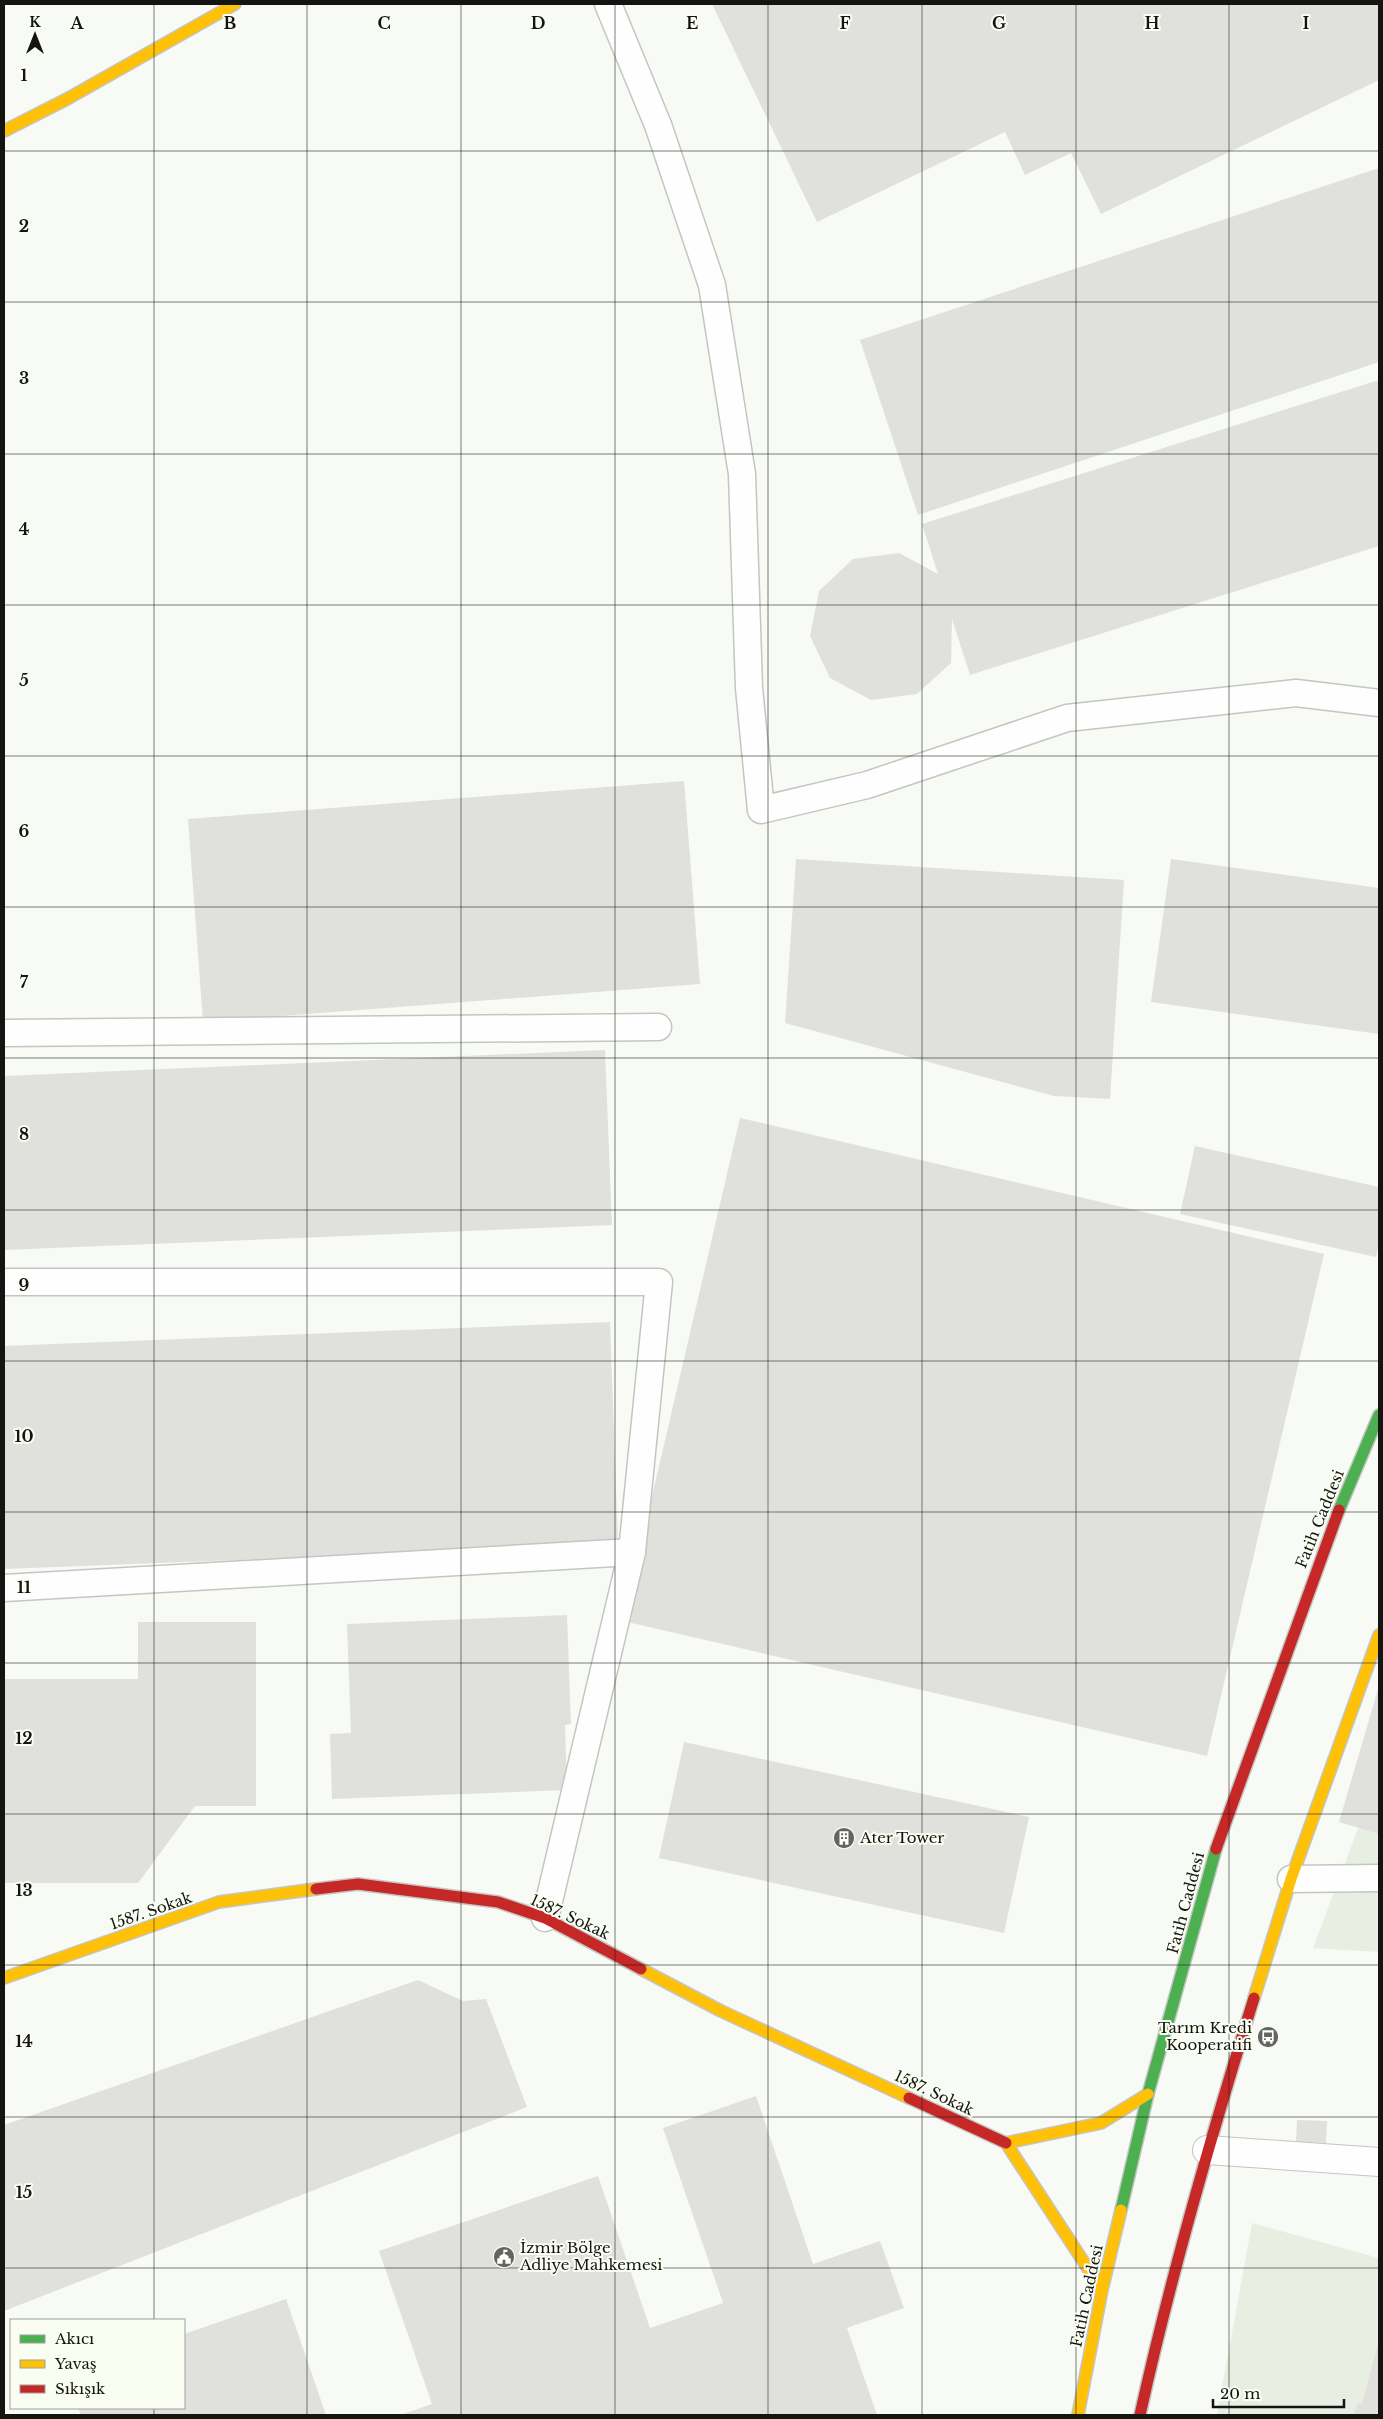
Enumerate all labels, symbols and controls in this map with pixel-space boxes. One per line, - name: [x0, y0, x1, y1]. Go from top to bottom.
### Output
- north arrow: [10, 10, 60, 60]
- text: K: [29, 13, 41, 31]
- text: A: [70, 13, 85, 33]
- text: B: [224, 13, 237, 33]
- text: C: [377, 13, 391, 33]
- text: D: [531, 13, 545, 33]
- text: E: [686, 13, 698, 33]
- text: F: [839, 13, 851, 33]
- text: G: [992, 13, 1006, 33]
- text: H: [1144, 13, 1160, 33]
- text: I: [1303, 13, 1310, 33]
- text: 1: [21, 65, 28, 85]
- text: 2: [19, 216, 29, 236]
- text: 3: [19, 368, 29, 388]
- text: 4: [19, 519, 29, 539]
- text: 5: [19, 670, 29, 690]
- text: 6: [19, 821, 30, 841]
- text: 7: [20, 972, 29, 992]
- text: 8: [19, 1124, 29, 1144]
- text: 9: [19, 1275, 30, 1295]
- text: 10: [14, 1426, 34, 1446]
- street label: Fatih Caddesi: [1291, 1467, 1348, 1571]
- text: 11: [17, 1577, 31, 1597]
- text: 12: [15, 1728, 33, 1748]
- building icon: Ater Tower: [832, 1826, 856, 1850]
- place label: Ater Tower: [859, 1828, 945, 1847]
- street label: Fatih Caddesi: [1163, 1850, 1208, 1956]
- text: 13: [15, 1880, 33, 1900]
- street label: 1587. Sokak: [107, 1887, 195, 1933]
- street label: 1587. Sokak: [527, 1890, 614, 1944]
- place label: Tarım Kredi Kooperatifi: [1158, 2018, 1252, 2054]
- bus stop icon: Tarım Kredi Kooperatifi: [1256, 2025, 1280, 2049]
- text: 14: [15, 2031, 33, 2051]
- street label: 1587. Sokak: [891, 2066, 978, 2120]
- text: 15: [16, 2182, 32, 2202]
- place label: İzmir Bölge Adliye Mahkemesi: [519, 2238, 662, 2274]
- street label: Fatih Caddesi: [1066, 2243, 1107, 2349]
- public building icon: İzmir Bölge Adliye Mahkemesi: [492, 2245, 516, 2269]
- legend: [10, 2319, 185, 2409]
- text: Akıcı: [54, 2329, 94, 2348]
- text: Yavaş: [54, 2354, 97, 2373]
- scale bar: [1213, 2376, 1344, 2408]
- text: Sıkışık: [55, 2379, 106, 2398]
- text: 20 m: [1220, 2384, 1260, 2403]

